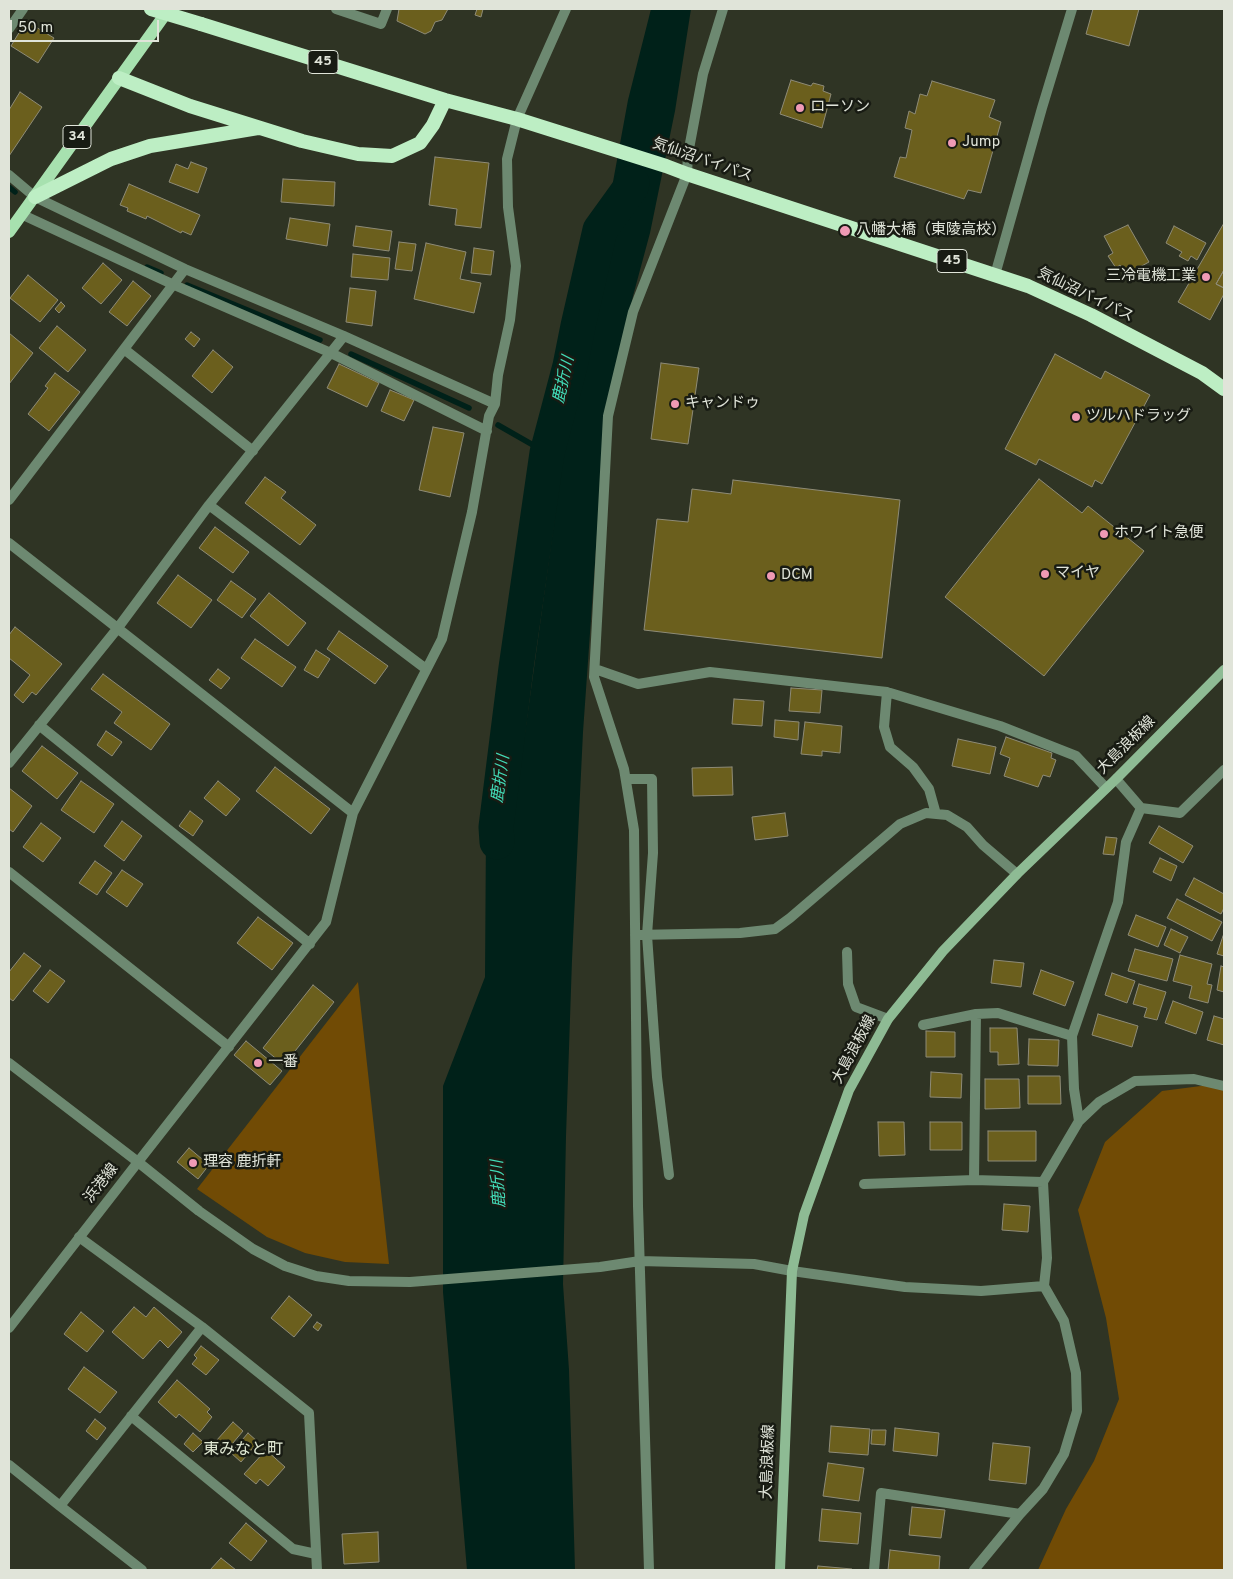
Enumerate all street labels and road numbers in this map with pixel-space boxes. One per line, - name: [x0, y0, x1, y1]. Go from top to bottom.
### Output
- road number: 45: [308, 51, 338, 74]
- road number: 34: [63, 125, 91, 148]
- street label: 気仙沼バイパス: [649, 135, 755, 187]
- road number: 45: [937, 250, 967, 272]
- street label: 気仙沼バイパス: [1034, 265, 1136, 327]
- street label: 大島浪板線: [1094, 713, 1160, 779]
- street label: 大島浪板線: [829, 1013, 881, 1087]
- street label: 浜港線: [81, 1161, 123, 1207]
- street label: 大島浪板線: [759, 1424, 779, 1500]

